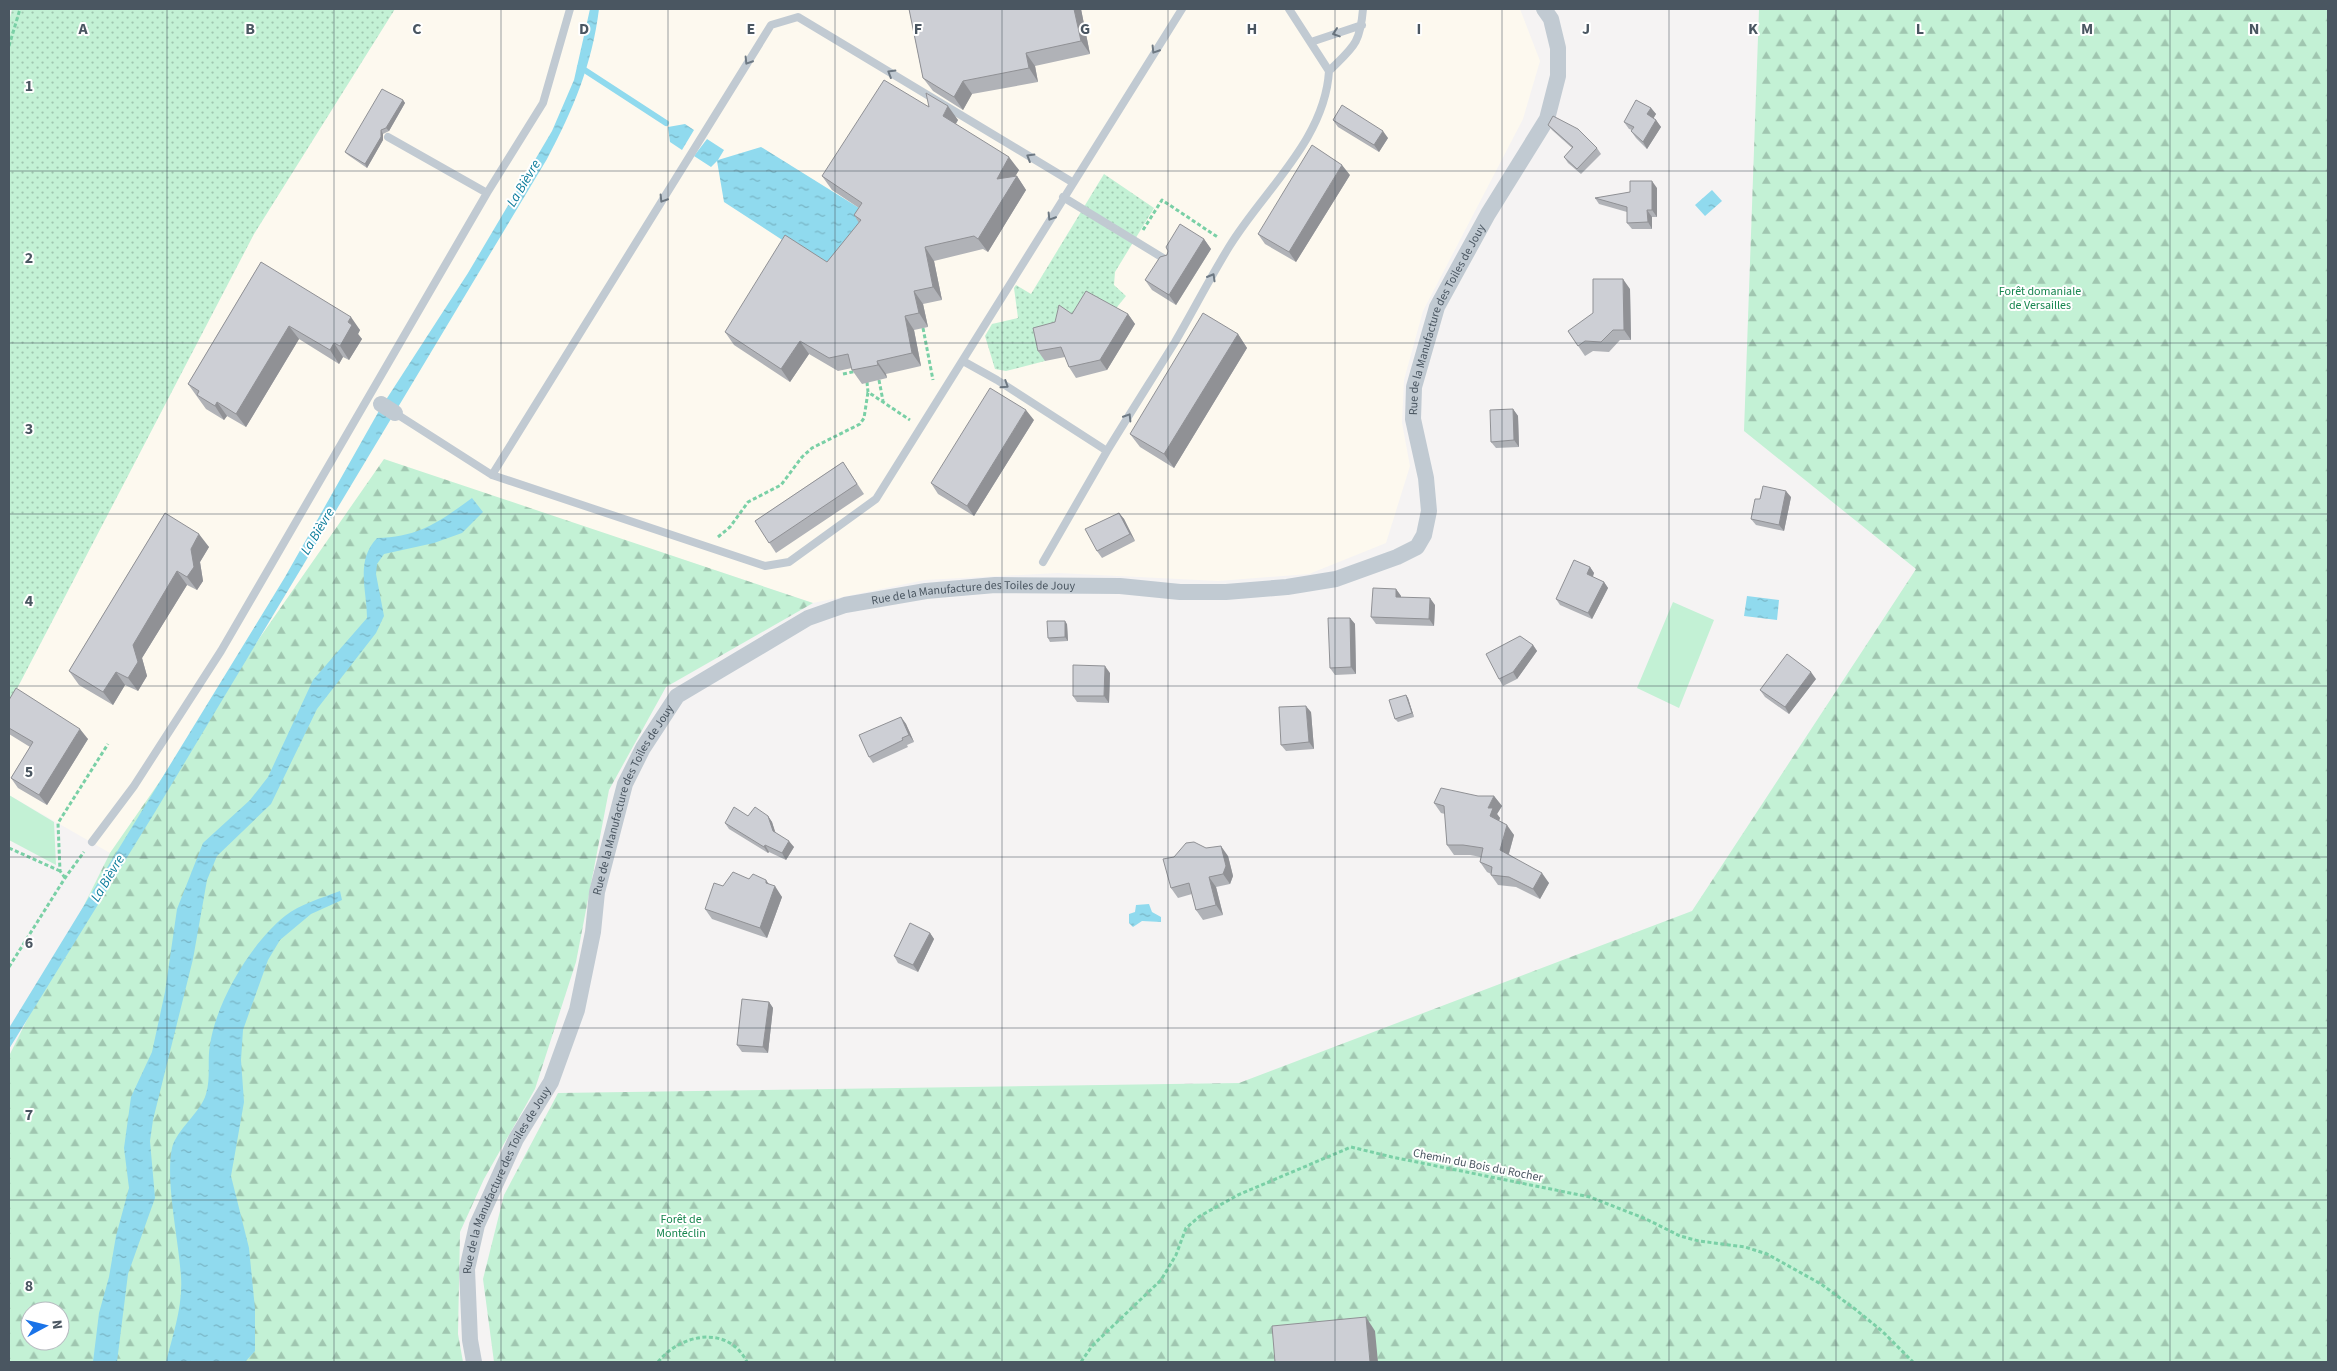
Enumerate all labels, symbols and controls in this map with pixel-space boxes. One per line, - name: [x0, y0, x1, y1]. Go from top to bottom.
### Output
- text: A: [77, 18, 88, 40]
- text: B: [245, 18, 255, 40]
- text: C: [412, 18, 422, 40]
- text: D: [579, 18, 589, 40]
- text: E: [747, 18, 755, 40]
- text: F: [914, 18, 922, 40]
- text: G: [1080, 18, 1090, 40]
- text: H: [1247, 18, 1257, 40]
- text: I: [1417, 18, 1421, 40]
- text: J: [1582, 18, 1590, 40]
- text: K: [1748, 18, 1758, 40]
- text: L: [1916, 18, 1924, 40]
- text: M: [2081, 18, 2093, 40]
- text: N: [2249, 18, 2259, 40]
- one-way arrow: [1333, 27, 1341, 37]
- one-way arrow: [1152, 45, 1162, 54]
- one-way arrow: [745, 56, 755, 65]
- one-way arrow: [887, 70, 896, 80]
- text: 1: [25, 75, 33, 97]
- one-way arrow: [1027, 154, 1036, 164]
- water label: La Bièvre: [502, 156, 546, 211]
- one-way arrow: [659, 194, 669, 203]
- one-way arrow: [1047, 212, 1057, 221]
- street label: Rue de la Manufacture des Toiles de Jouy: [1405, 221, 1490, 415]
- text: 2: [25, 247, 33, 269]
- one-way arrow: [1205, 273, 1215, 282]
- park label: Forêt domaniale de Versailles: [1999, 283, 2081, 314]
- one-way arrow: [999, 379, 1009, 388]
- one-way arrow: [1122, 413, 1132, 422]
- text: 3: [25, 418, 33, 440]
- water label: La Bièvre: [296, 504, 340, 559]
- street label: Rue de la Manufacture des Toiles de Jouy: [870, 577, 1076, 609]
- text: 4: [25, 590, 34, 612]
- street label: Rue de la Manufacture des Toiles de Jouy: [589, 701, 678, 897]
- text: 5: [25, 761, 33, 783]
- water label: La Bièvre: [86, 851, 130, 906]
- text: 6: [25, 932, 33, 954]
- street label: Rue de la Manufacture des Toiles de Jouy: [459, 1083, 556, 1274]
- text: 7: [25, 1104, 33, 1126]
- street label: Chemin du Bois du Rocher: [1412, 1145, 1545, 1187]
- park label: Forêt de Montéclin: [656, 1211, 706, 1242]
- text: 8: [25, 1275, 33, 1297]
- north arrow: [20, 1301, 70, 1351]
- text: N: [46, 1319, 67, 1330]

